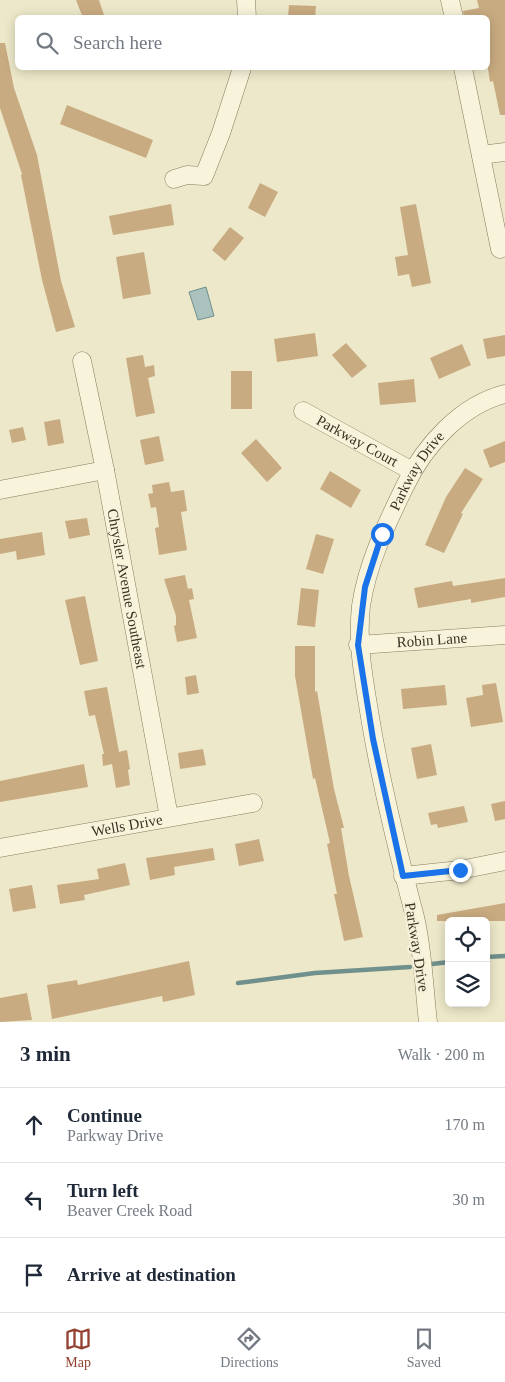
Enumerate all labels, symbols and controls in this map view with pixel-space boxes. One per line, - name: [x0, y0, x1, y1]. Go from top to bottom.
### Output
- search box: [15, 15, 490, 70]
- icon: search: [33, 29, 61, 57]
- text: Search here: [73, 32, 162, 53]
- street label: Parkway Court: [314, 412, 402, 470]
- street label: Parkway Drive: [386, 428, 447, 513]
- street label: Chrysler Avenue Southeast: [104, 507, 150, 671]
- route start: [371, 523, 394, 546]
- street label: Robin Lane: [396, 630, 468, 650]
- street label: Wells Drive: [90, 811, 164, 840]
- route end: [449, 859, 472, 882]
- street label: Parkway Drive: [402, 901, 432, 993]
- map controls: [445, 917, 490, 1007]
- button: locate: [445, 917, 490, 962]
- button: layers: [445, 962, 490, 1007]
- text: 3 min: [20, 1042, 71, 1066]
- text: Walk · 200 m: [398, 1046, 485, 1063]
- text: Continue: [67, 1105, 142, 1126]
- icon: ahead: [20, 1111, 48, 1139]
- text: 170 m: [445, 1116, 485, 1133]
- text: Parkway Drive: [67, 1127, 163, 1144]
- text: Turn left: [67, 1180, 139, 1201]
- icon: left: [20, 1186, 48, 1214]
- text: 30 m: [453, 1191, 485, 1208]
- text: Beaver Creek Road: [67, 1202, 192, 1219]
- icon: arrive: [20, 1261, 48, 1289]
- text: Arrive at destination: [67, 1264, 236, 1285]
- tab: Map: [64, 1325, 92, 1371]
- tab: Directions: [220, 1325, 279, 1371]
- tab: Saved: [407, 1325, 441, 1371]

